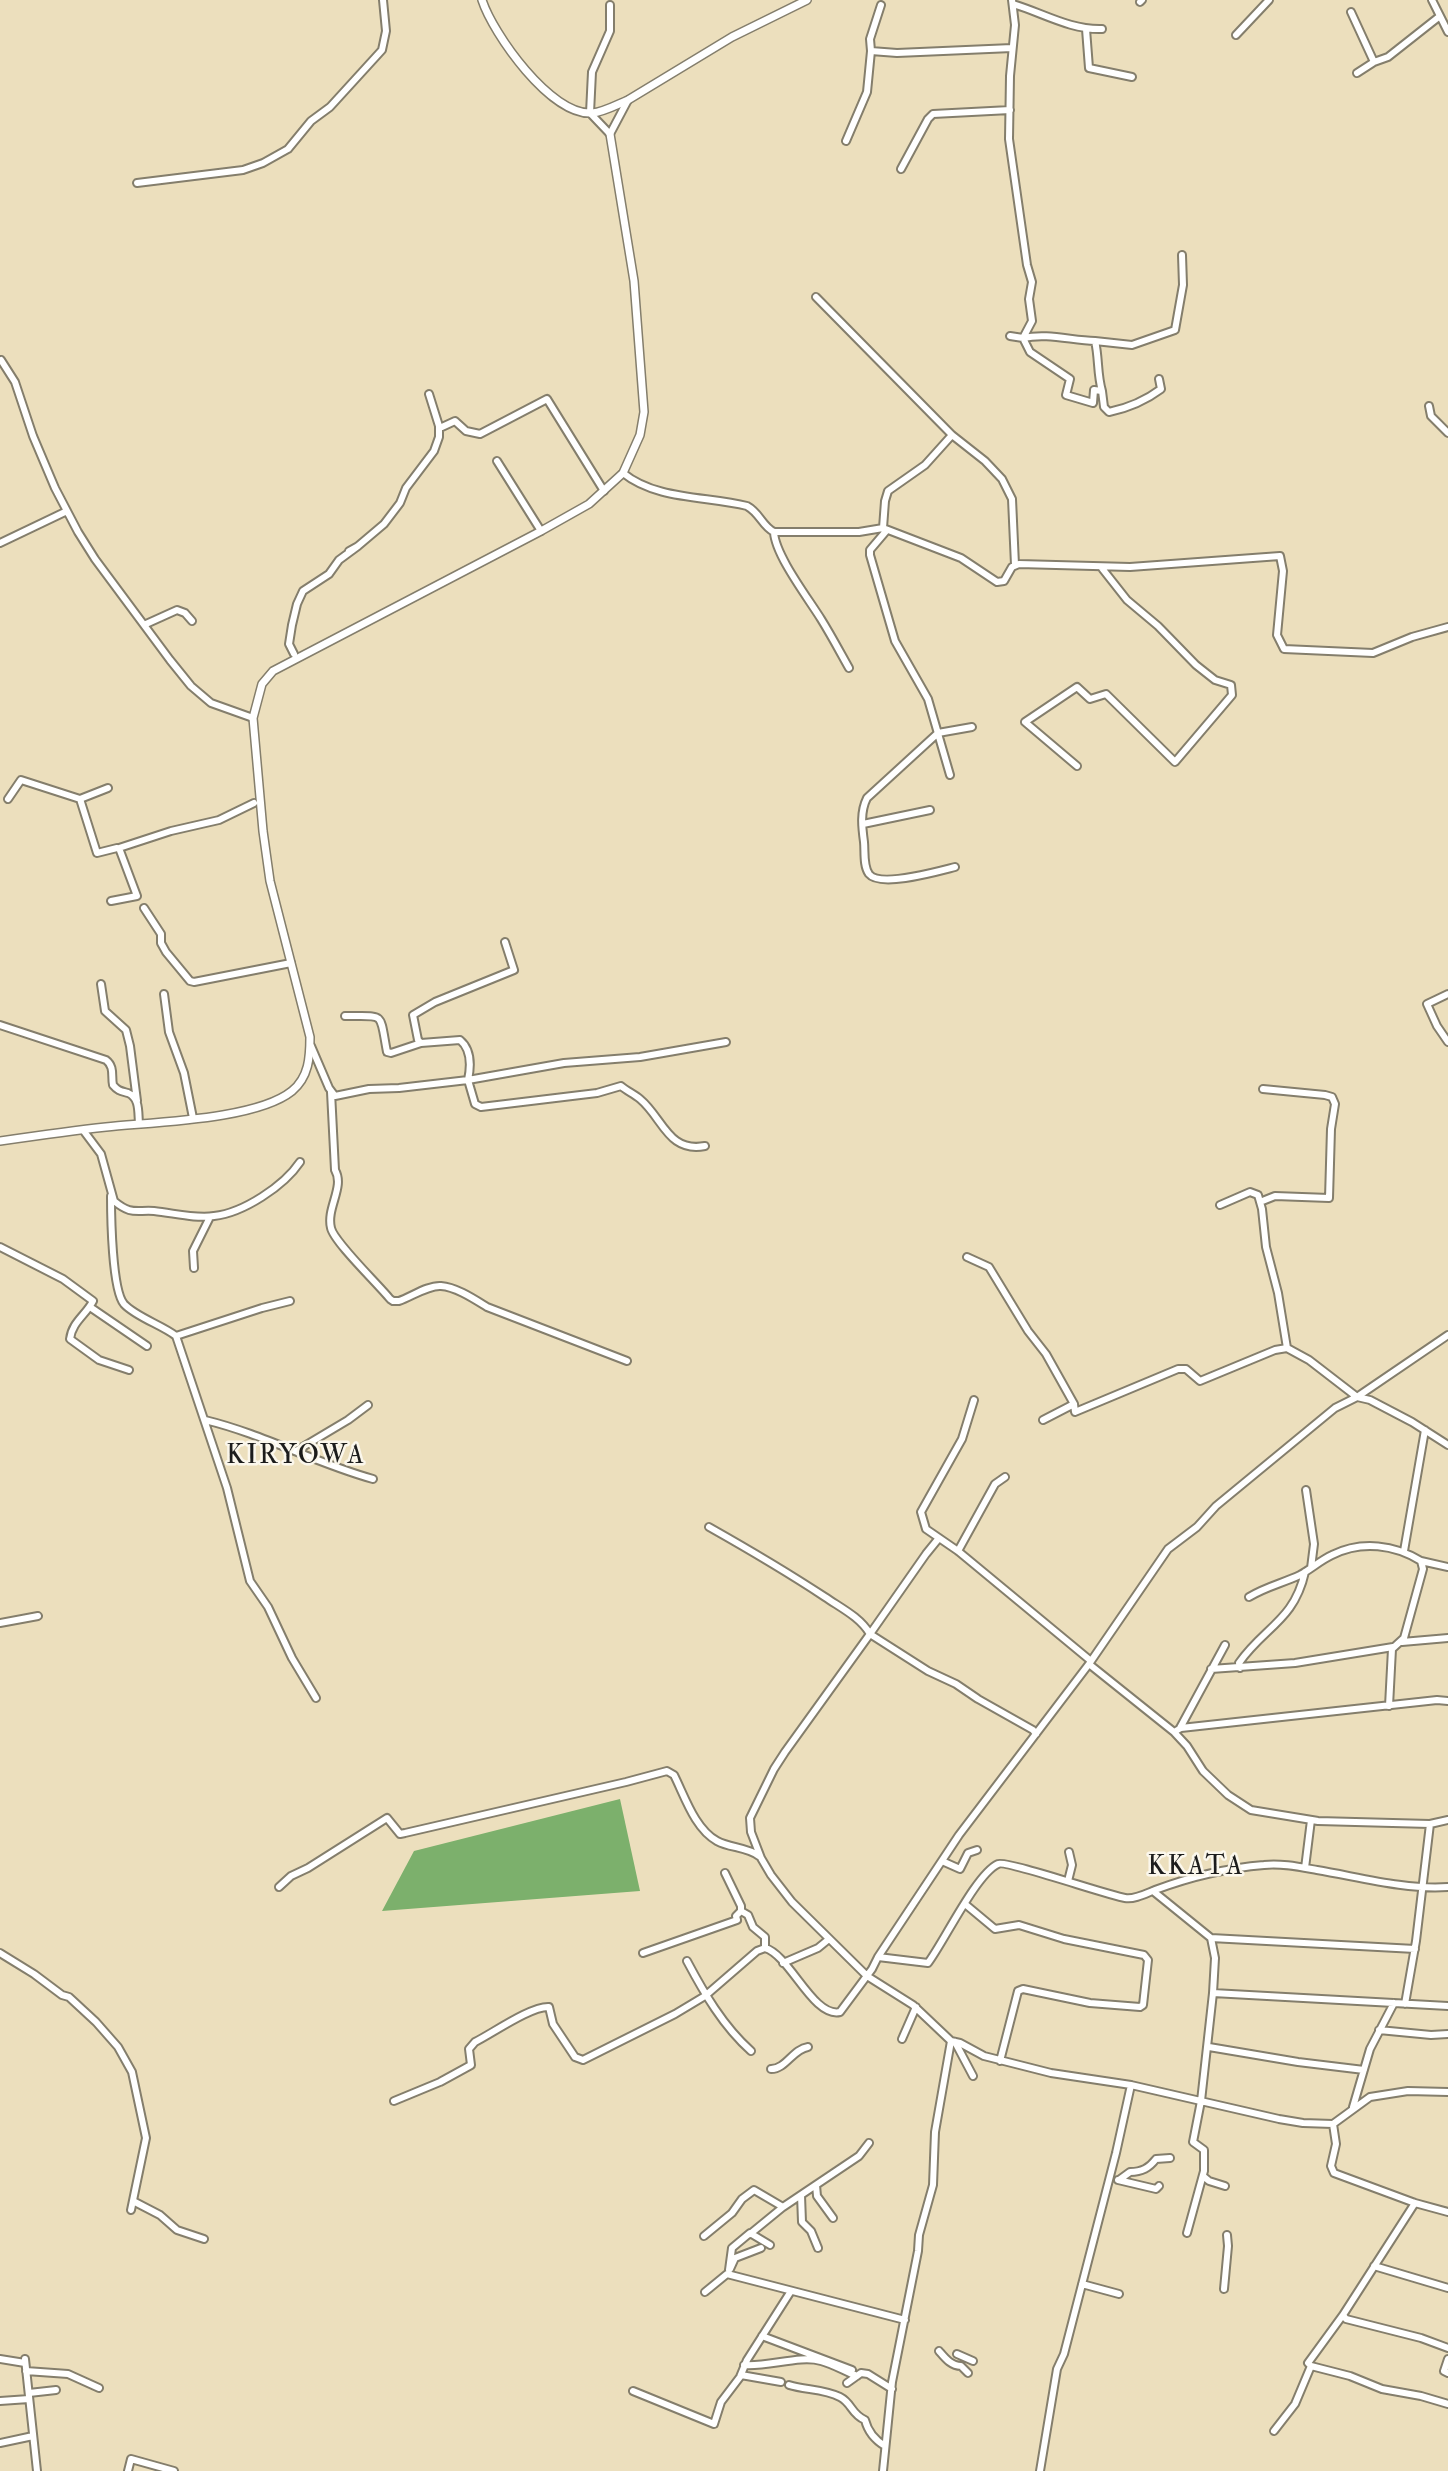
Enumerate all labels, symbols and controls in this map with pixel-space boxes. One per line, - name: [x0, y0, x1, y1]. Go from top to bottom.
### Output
- district label: KIRYOWA: [227, 1441, 365, 1473]
- district label: KKATA: [1148, 1852, 1244, 1884]

